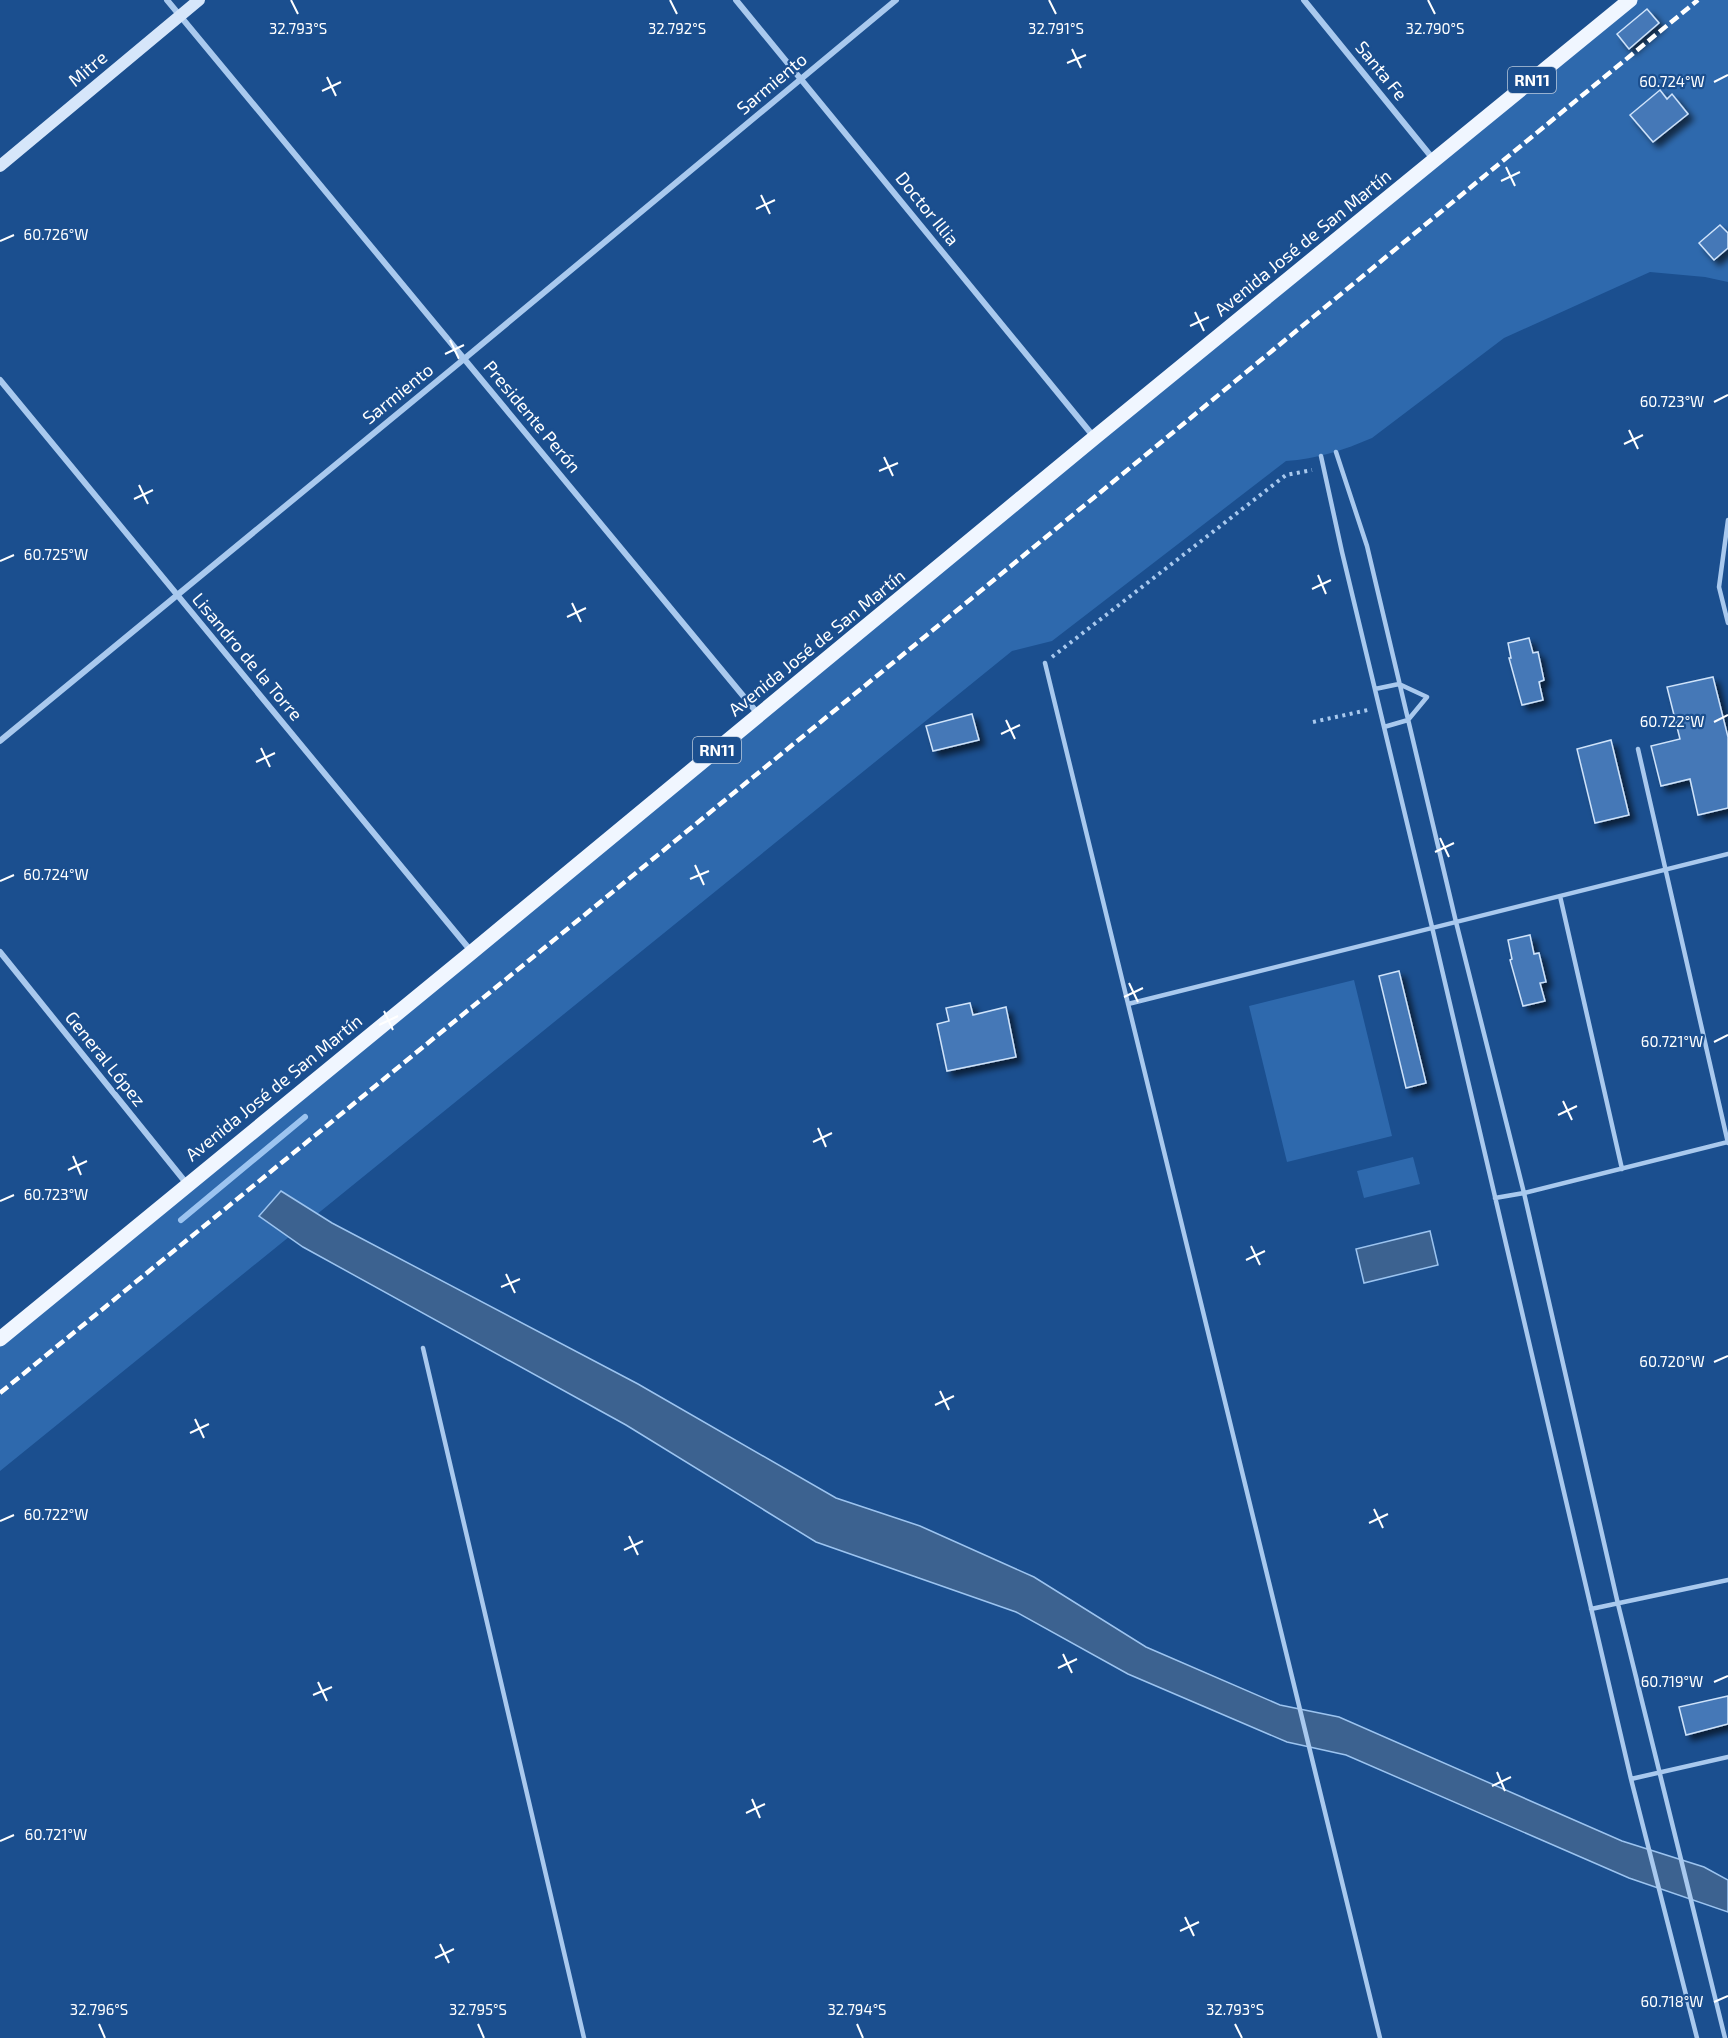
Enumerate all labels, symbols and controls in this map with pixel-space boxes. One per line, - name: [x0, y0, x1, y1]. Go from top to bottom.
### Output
- text: 32.793°S: [269, 19, 327, 37]
- text: 32.792°S: [648, 19, 706, 37]
- text: 32.791°S: [1028, 19, 1084, 37]
- text: 32.790°S: [1406, 19, 1464, 37]
- street label: Santa Fe: [1351, 36, 1412, 105]
- street label: Mitre: [64, 46, 111, 91]
- street label: Sarmiento: [732, 48, 811, 119]
- road number: RN11: [1508, 67, 1556, 93]
- text: 60.724°W: [1639, 72, 1705, 90]
- street label: Avenida José de San Martín: [1210, 164, 1395, 320]
- street label: Doctor Illia: [891, 167, 964, 250]
- text: 60.726°W: [24, 225, 88, 243]
- street label: Presidente Perón: [479, 356, 586, 477]
- street label: Sarmiento: [358, 358, 437, 428]
- text: 60.723°W: [1640, 392, 1704, 410]
- text: 60.725°W: [24, 545, 88, 563]
- street label: Avenida José de San Martín: [724, 564, 909, 720]
- street label: Lisandro de la Torre: [188, 588, 308, 725]
- text: 60.722°W: [1640, 712, 1704, 730]
- road number: RN11: [693, 737, 741, 763]
- text: 60.724°W: [23, 865, 89, 883]
- street label: General López: [61, 1006, 151, 1110]
- street label: Avenida José de San Martín: [181, 1009, 366, 1165]
- text: 60.721°W: [1641, 1032, 1703, 1050]
- text: 60.723°W: [24, 1185, 88, 1203]
- text: 60.720°W: [1639, 1352, 1705, 1370]
- text: 60.722°W: [24, 1505, 88, 1523]
- text: 60.719°W: [1641, 1672, 1703, 1690]
- text: 60.721°W: [25, 1825, 87, 1843]
- text: 60.718°W: [1641, 1992, 1703, 2010]
- text: 32.796°S: [70, 2000, 128, 2018]
- text: 32.795°S: [449, 2000, 507, 2018]
- text: 32.794°S: [827, 2000, 887, 2018]
- text: 32.793°S: [1206, 2000, 1264, 2018]

